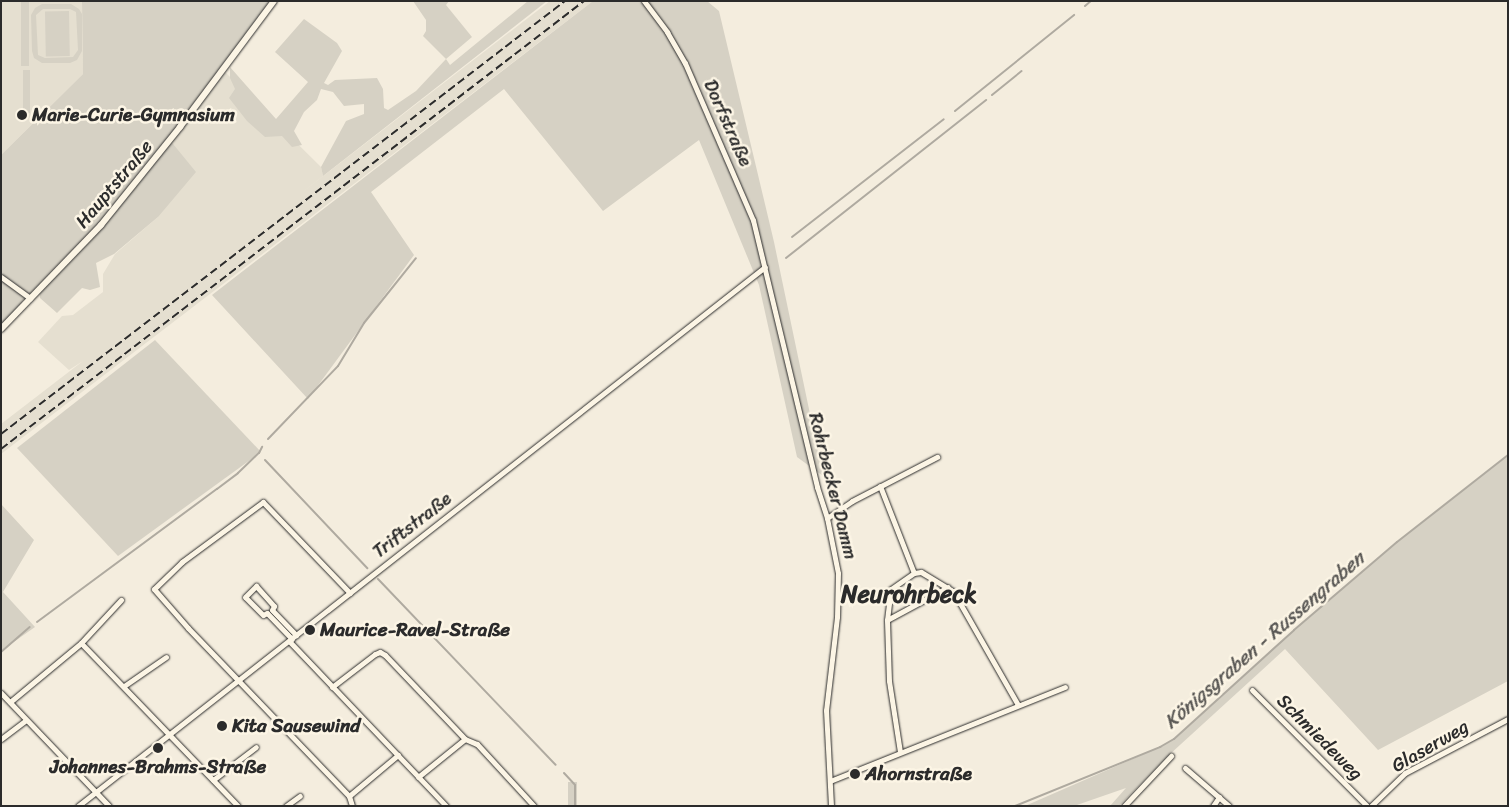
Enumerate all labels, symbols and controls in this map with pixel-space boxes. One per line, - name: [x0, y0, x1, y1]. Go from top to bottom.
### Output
- street label: Dorfstraße: [699, 76, 757, 170]
- place label: Marie-Curie-Gymnasium: [32, 104, 235, 126]
- marker: Marie-Curie-Gymnasium: [16, 109, 28, 121]
- street label: Hauptstraße: [71, 135, 157, 233]
- street label: Rohrbecker Damm: [804, 410, 862, 562]
- street label: Triftstraße: [368, 487, 456, 563]
- water label: Königsgraben - Russengraben: [1159, 546, 1369, 734]
- district label: Neurohrbeck: [841, 581, 977, 609]
- place label: Maurice-Ravel-Straße: [320, 619, 510, 641]
- marker: Maurice-Ravel-Straße: [304, 624, 316, 636]
- street label: Schmiedeweg: [1272, 689, 1368, 785]
- place label: Kita Sausewind: [232, 715, 360, 737]
- street label: Glaserweg: [1388, 715, 1472, 777]
- marker: Kita Sausewind: [216, 720, 228, 732]
- marker: Johannes-Brahms-Straße: [152, 742, 164, 754]
- place label: Johannes-Brahms-Straße: [50, 756, 266, 778]
- place label: Ahornstraße: [865, 763, 972, 785]
- marker: Ahornstraße: [849, 768, 861, 780]

